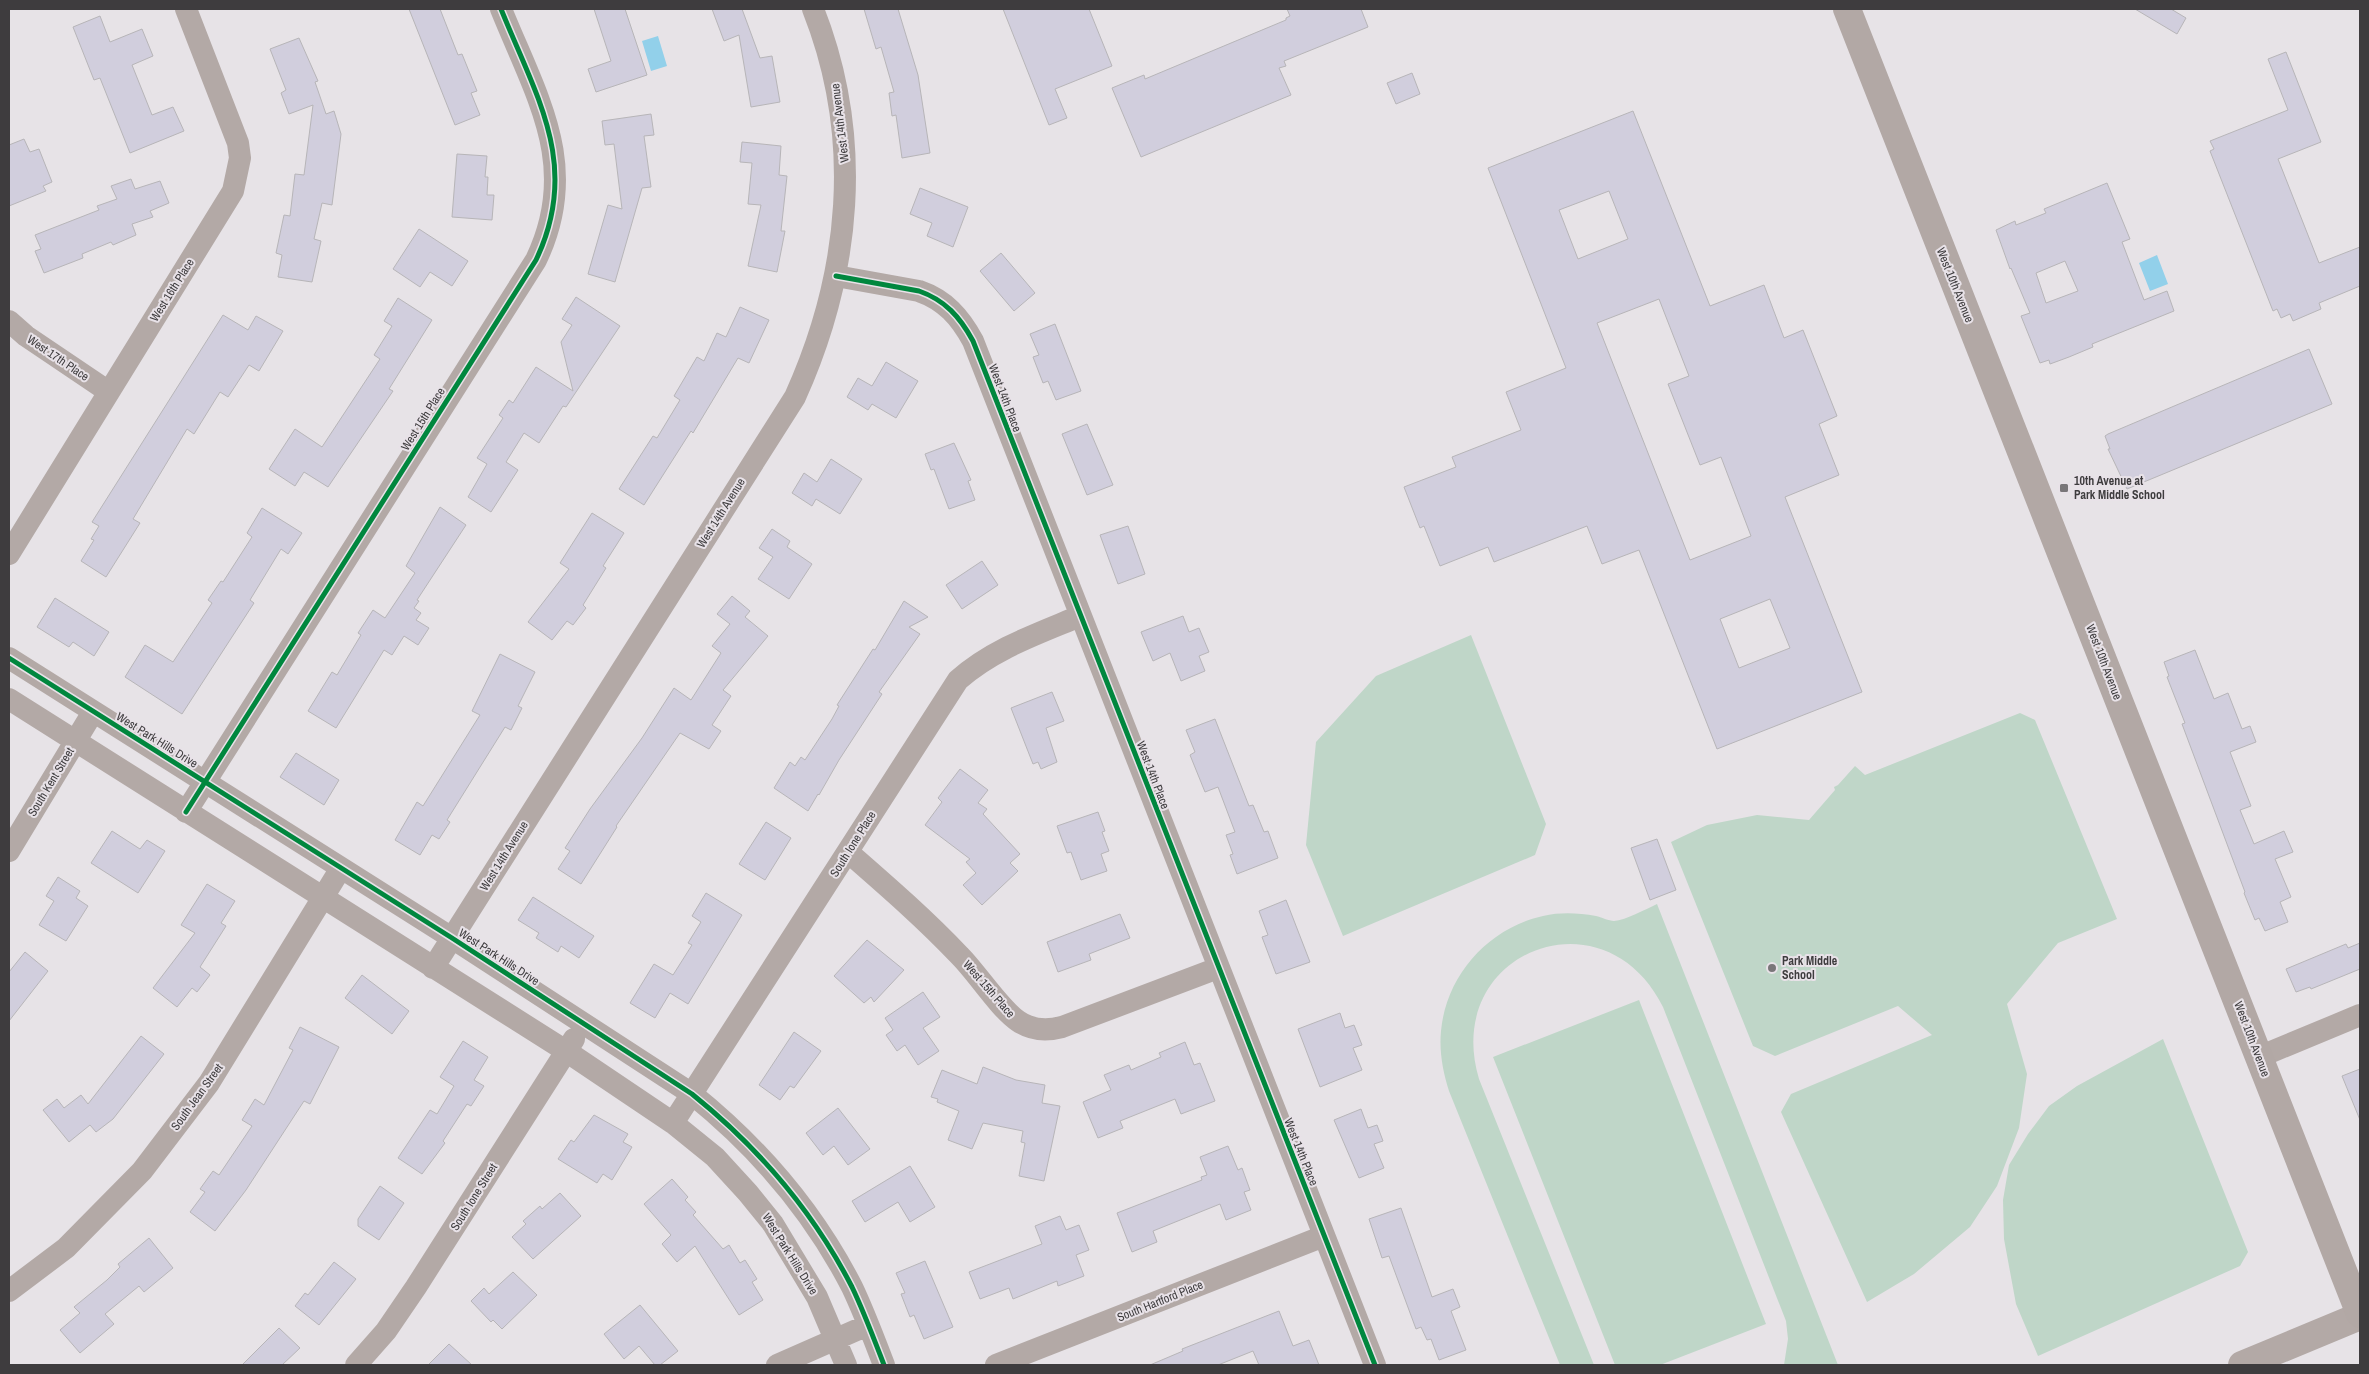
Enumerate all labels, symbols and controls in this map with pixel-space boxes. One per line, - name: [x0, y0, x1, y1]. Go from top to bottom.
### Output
- street label: West 14th Avenue: [827, 83, 853, 163]
- street label: West 10th Avenue: [1933, 245, 1977, 325]
- street label: West 16th Place: [146, 255, 198, 325]
- street label: West 17th Place: [24, 331, 92, 385]
- street label: West 14th Place: [985, 362, 1025, 434]
- street label: West 15th Place: [397, 384, 449, 454]
- place label: 10th Avenue at Park Middle School: [2074, 473, 2165, 503]
- street label: West 14th Avenue: [693, 475, 749, 551]
- marker: 10th Avenue at Park Middle School: [2058, 482, 2070, 494]
- street label: West 10th Avenue: [2082, 622, 2126, 702]
- street label: West Park Hills Drive: [113, 708, 201, 772]
- street label: West 14th Place: [1133, 739, 1173, 811]
- street label: South Kent Street: [24, 744, 78, 819]
- street label: South Ione Place: [826, 808, 880, 880]
- street label: West 14th Avenue: [476, 818, 532, 894]
- street label: West Park Hills Drive: [456, 925, 542, 989]
- place label: Park Middle School: [1782, 953, 1838, 983]
- street label: West 15th Place: [960, 957, 1018, 1021]
- marker: Park Middle School: [1766, 962, 1778, 974]
- street label: West 10th Avenue: [2230, 999, 2274, 1079]
- street label: South Jean Street: [167, 1060, 227, 1134]
- street label: West 14th Place: [1280, 1116, 1322, 1188]
- street label: South Ione Street: [447, 1160, 501, 1234]
- street label: West Park Hills Drive: [758, 1210, 822, 1298]
- street label: South Hartford Place: [1115, 1276, 1205, 1326]

